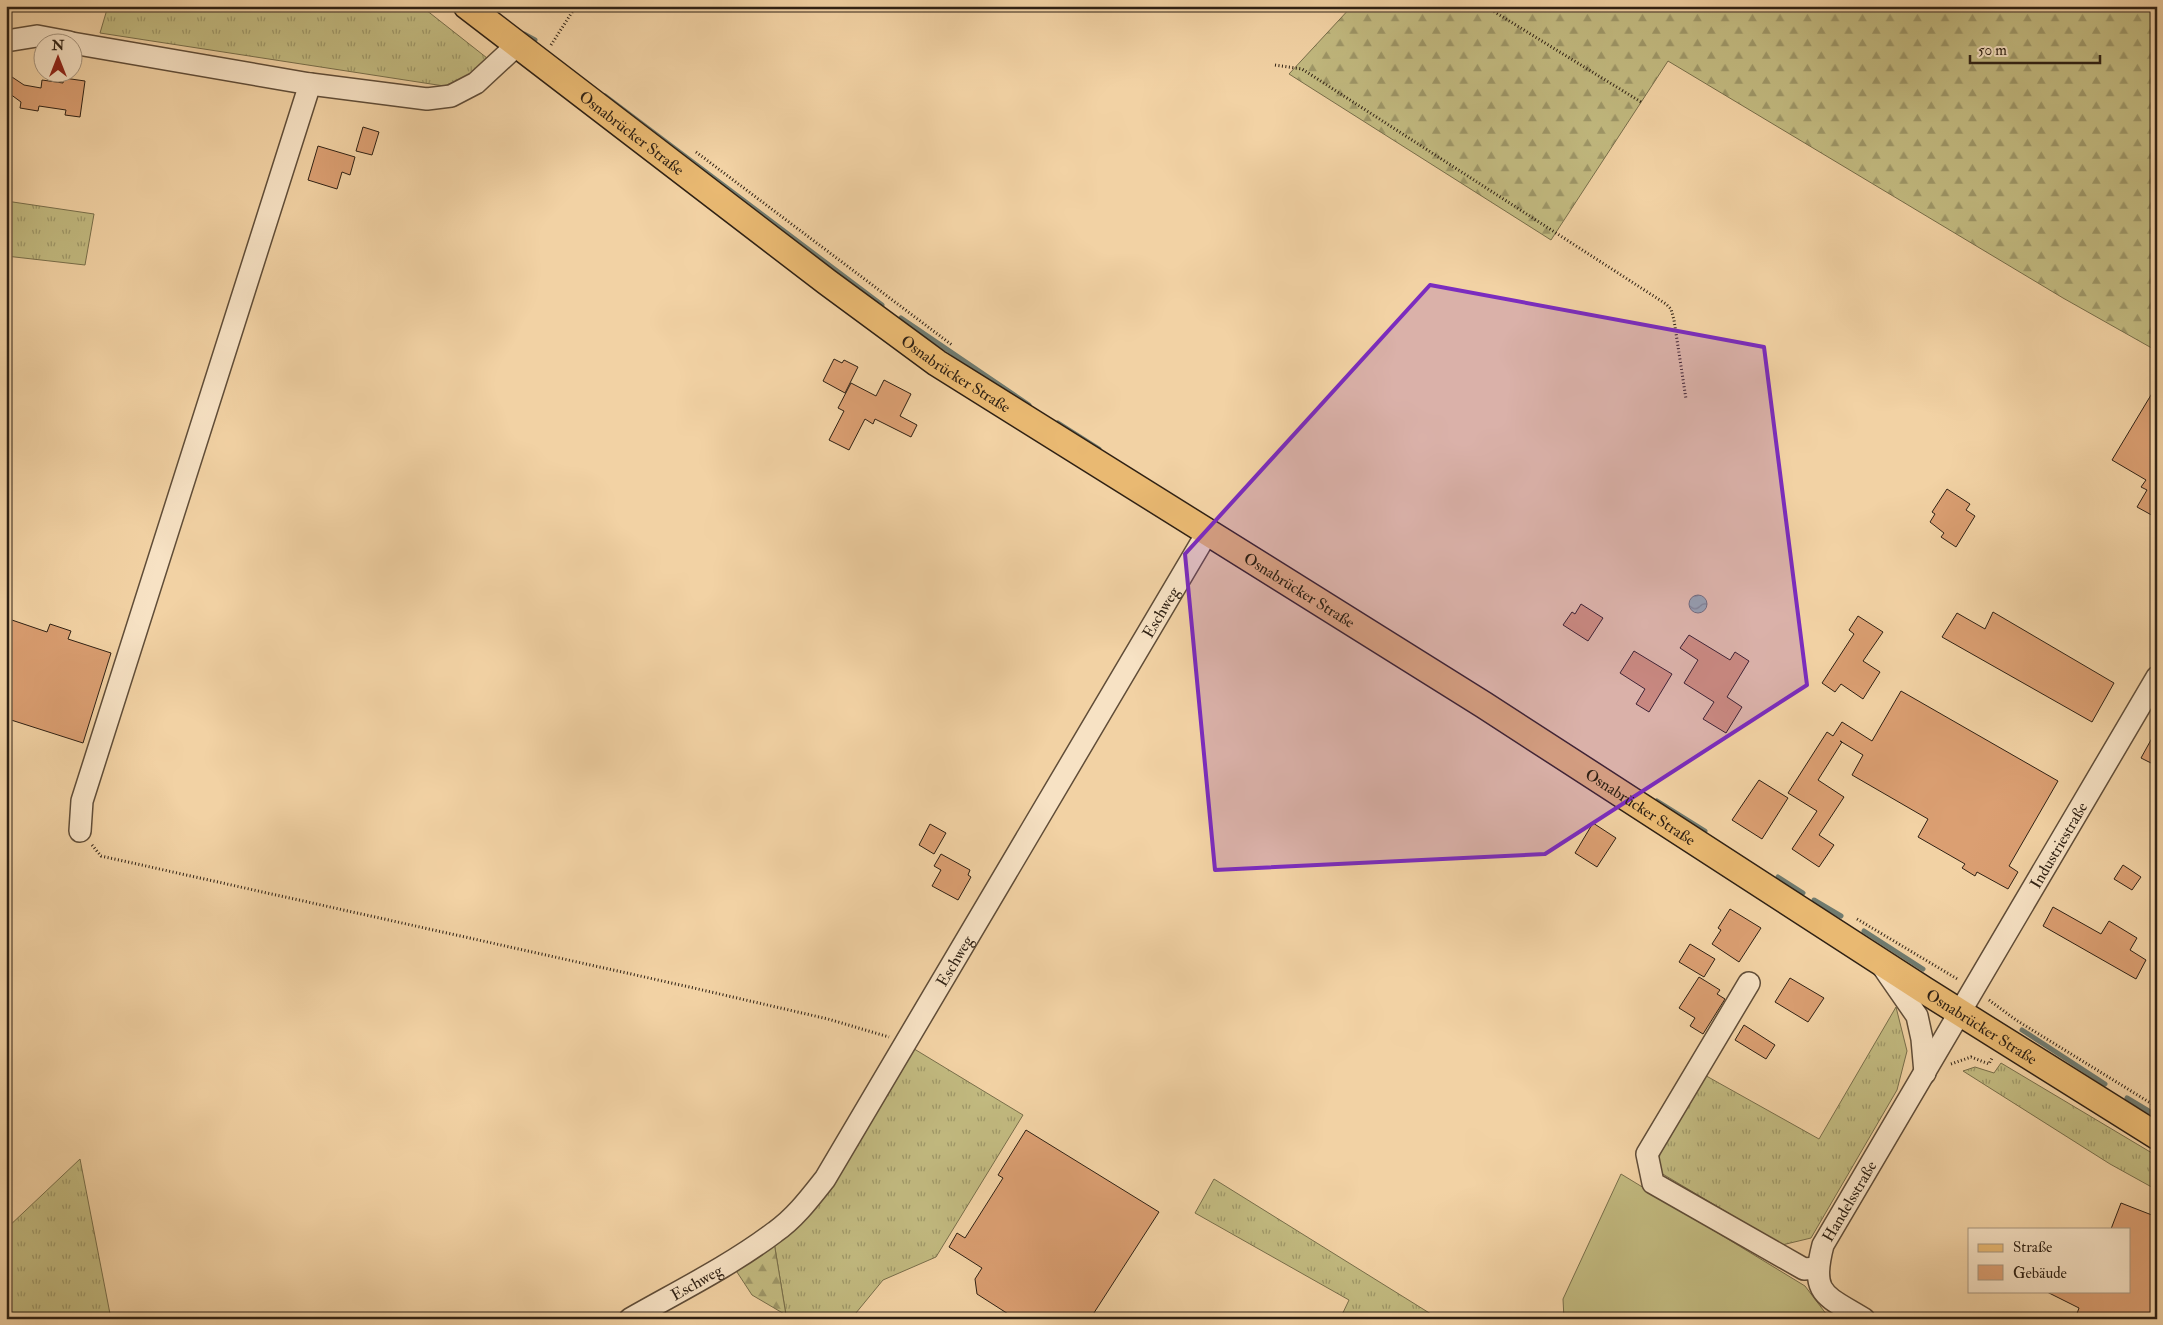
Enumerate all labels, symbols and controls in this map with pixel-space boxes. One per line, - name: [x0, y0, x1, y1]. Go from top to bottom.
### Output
- north arrow: [32, 32, 82, 82]
- scale bar: [1970, 32, 2100, 64]
- text: N: [51, 37, 65, 54]
- text: 50 m: [1978, 41, 2007, 60]
- street label: Osnabrücker Straße: [575, 87, 688, 180]
- street label: Osnabrücker Straße: [897, 331, 1014, 418]
- street label: Osnabrücker Straße: [1240, 548, 1359, 633]
- street label: Eschweg: [1138, 582, 1185, 642]
- street label: Osnabrücker Straße: [1581, 764, 1699, 850]
- street label: Industriestraße: [2026, 798, 2092, 892]
- street label: Eschweg: [932, 931, 978, 990]
- street label: Osnabrücker Straße: [1922, 985, 2041, 1070]
- street label: Handelsstraße: [1818, 1157, 1881, 1246]
- legend: [1968, 1228, 2130, 1292]
- text: Straße: [2013, 1238, 2052, 1257]
- street label: Eschweg: [668, 1260, 727, 1305]
- text: Gebäude: [2013, 1264, 2067, 1283]

